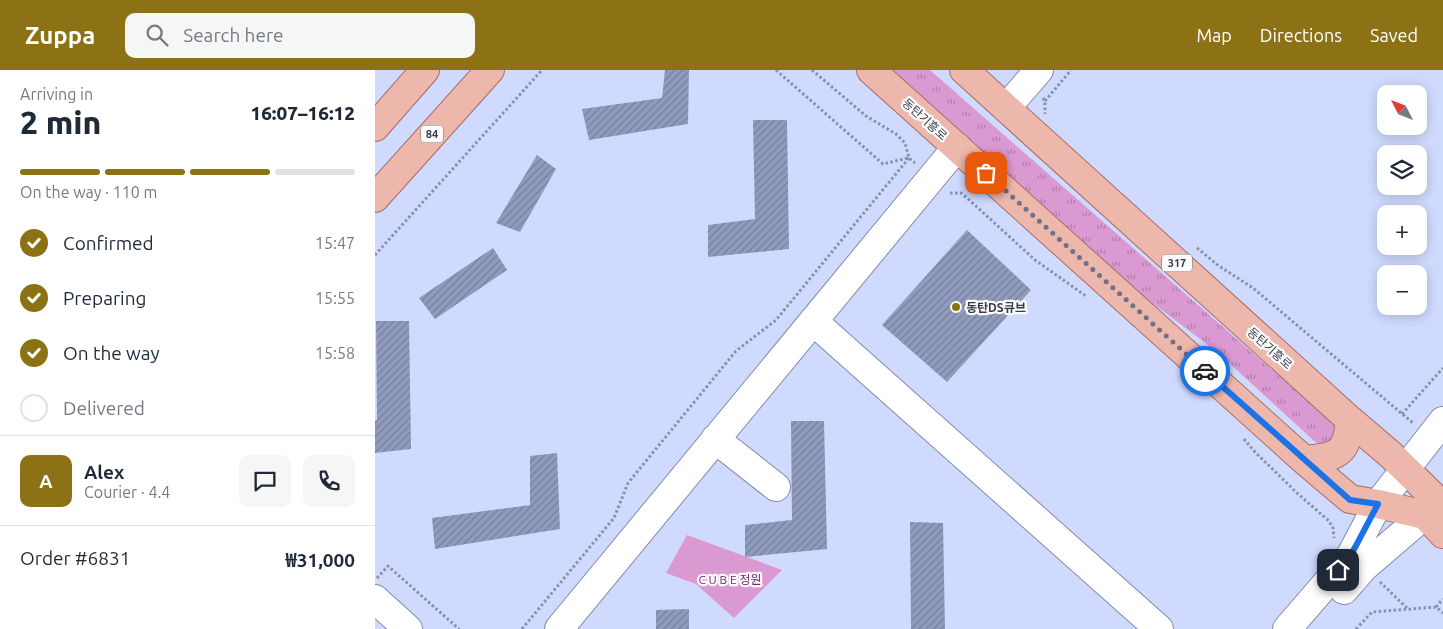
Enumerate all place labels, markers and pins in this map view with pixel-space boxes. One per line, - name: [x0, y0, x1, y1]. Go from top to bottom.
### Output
- pin: [965, 152, 1007, 194]
- marker: 동탄DS큐브: [950, 301, 962, 313]
- place label: 동탄DS큐브: [966, 301, 1026, 314]
- pin: [1317, 549, 1359, 591]

